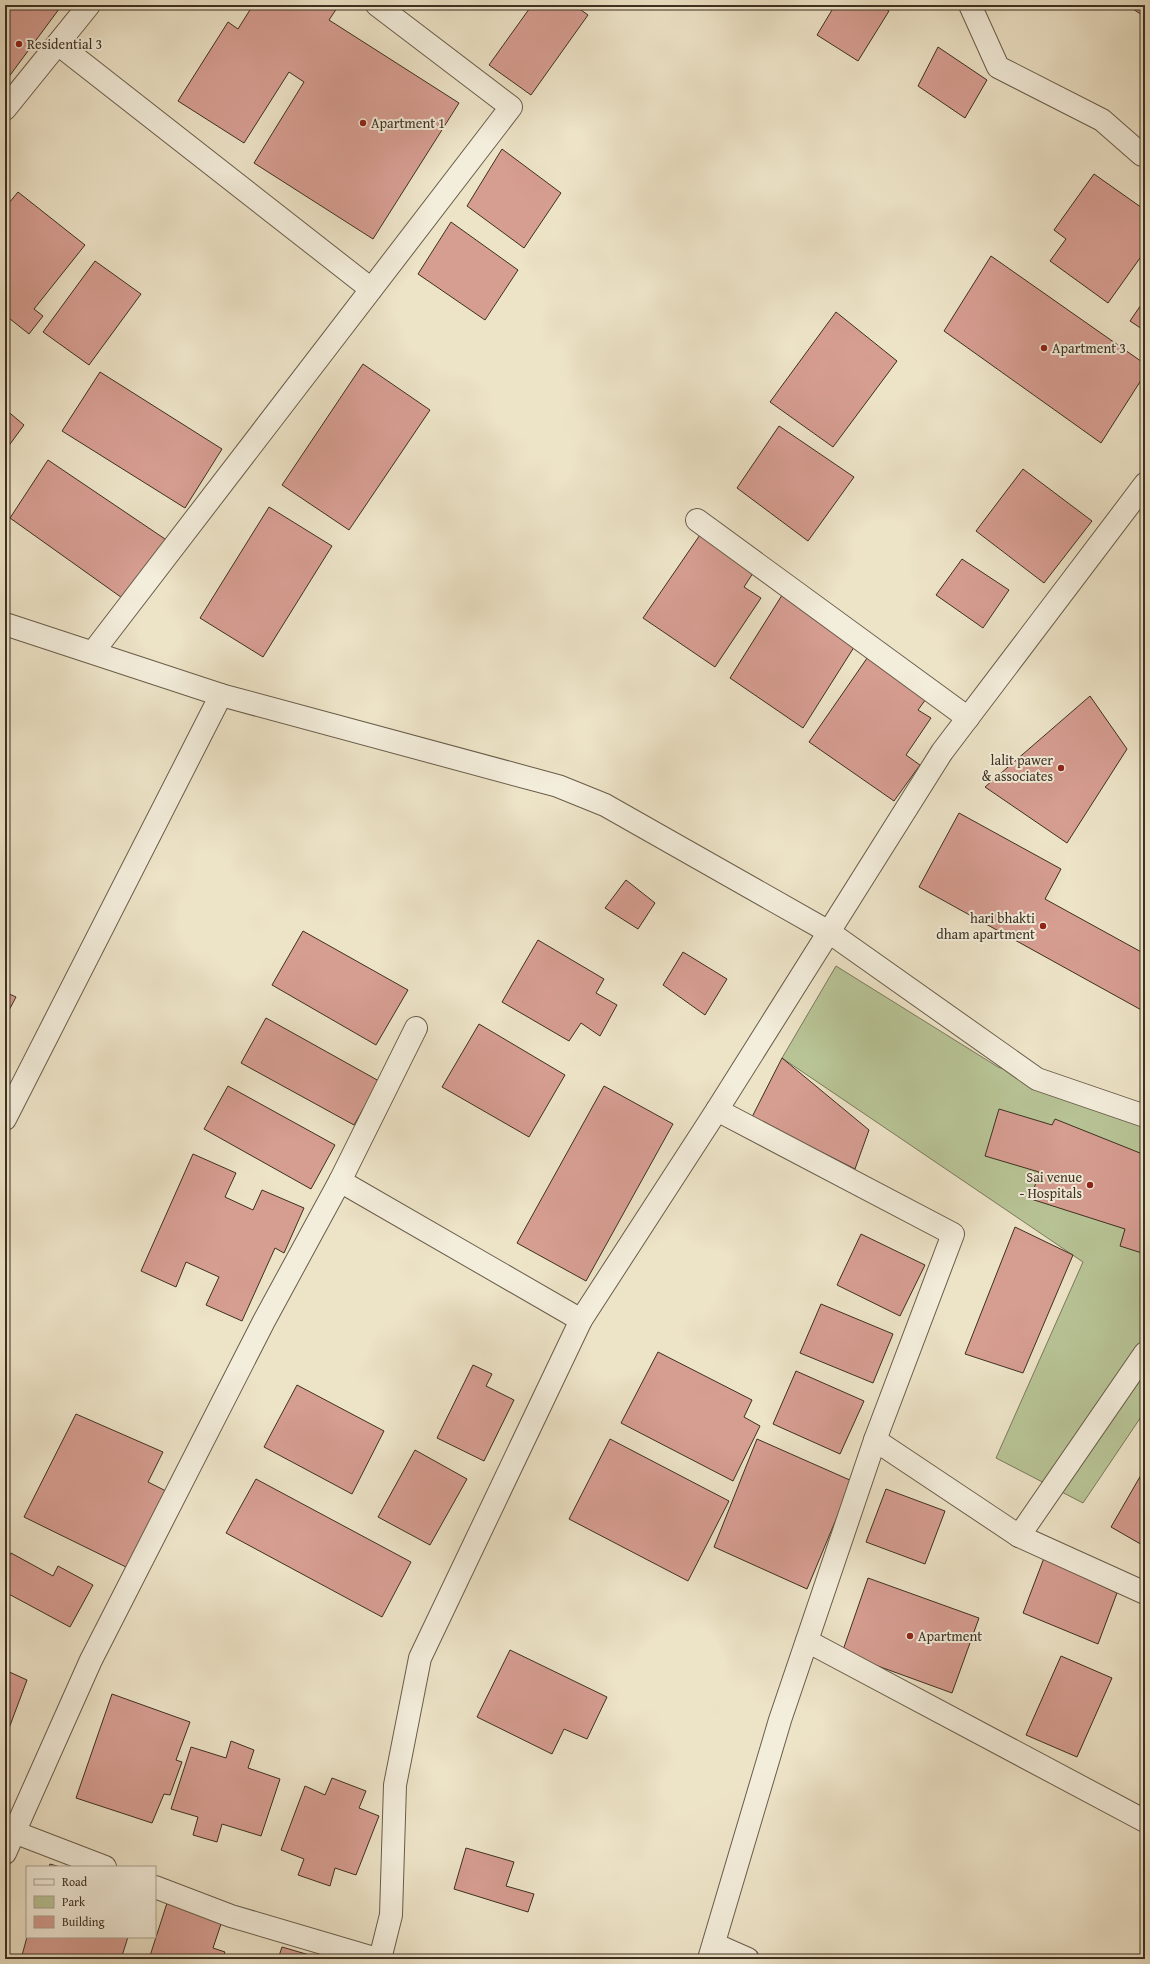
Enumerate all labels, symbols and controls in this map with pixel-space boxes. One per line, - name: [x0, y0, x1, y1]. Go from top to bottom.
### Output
- place label: Residential 3: [27, 34, 102, 54]
- marker: Residential 3: [14, 39, 24, 49]
- place label: Apartment 1: [371, 113, 445, 133]
- marker: Apartment 1: [358, 118, 368, 128]
- place label: Apartment 3: [1052, 338, 1126, 358]
- marker: Apartment 3: [1039, 343, 1049, 353]
- place label: lalit pawer & associates: [982, 750, 1053, 786]
- marker: lalit pawer & associates: [1056, 763, 1066, 773]
- place label: hari bhakti dham apartment: [936, 908, 1035, 944]
- marker: hari bhakti dham apartment: [1038, 921, 1048, 931]
- place label: Sai venue - Hospitals: [1020, 1167, 1082, 1203]
- marker: Sai venue - Hospitals: [1085, 1180, 1095, 1190]
- place label: Apartment: [918, 1626, 982, 1646]
- marker: Apartment: [905, 1631, 915, 1641]
- legend: [26, 1866, 156, 1938]
- text: Road: [62, 1873, 88, 1890]
- text: Park: [62, 1893, 86, 1910]
- text: Building: [62, 1913, 105, 1930]

